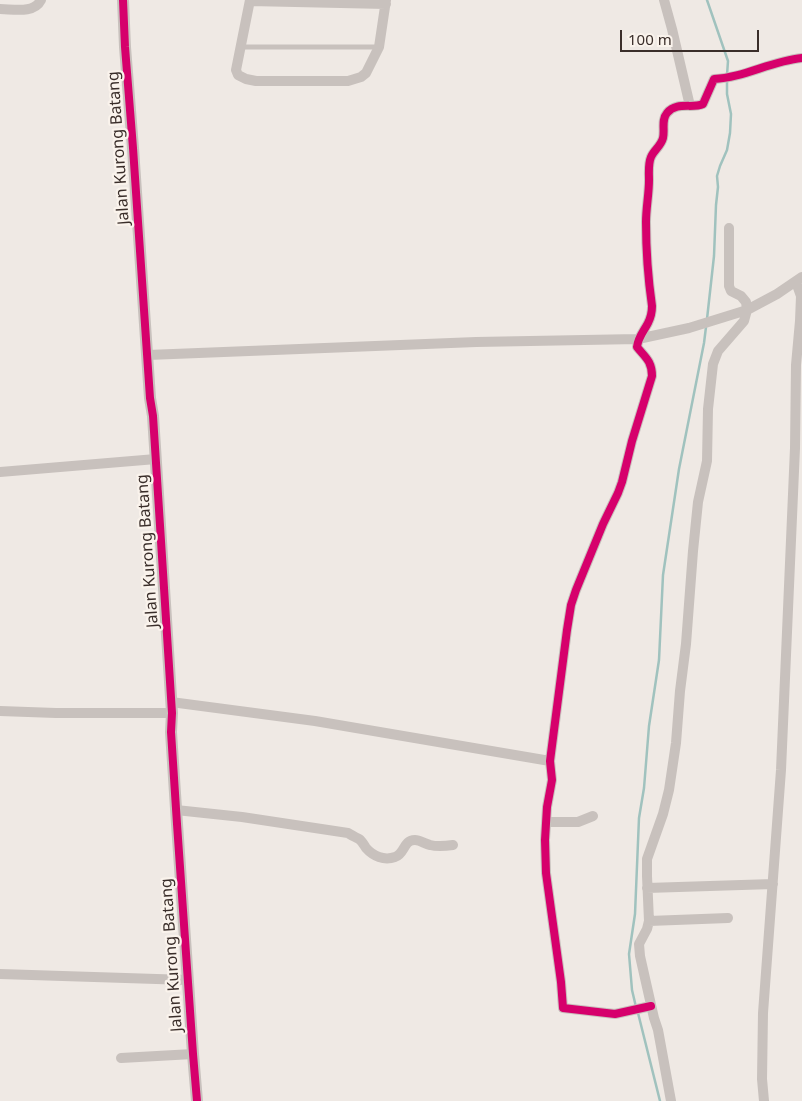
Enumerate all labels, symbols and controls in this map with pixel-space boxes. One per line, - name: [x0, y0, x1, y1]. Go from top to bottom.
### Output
- scale bar: [622, 20, 761, 52]
- text: 100 m: [628, 29, 672, 49]
- street label: Jalan Kurong Batang: [104, 71, 134, 225]
- street label: Jalan Kurong Batang: [133, 474, 163, 628]
- street label: Jalan Kurong Batang: [157, 878, 187, 1032]

